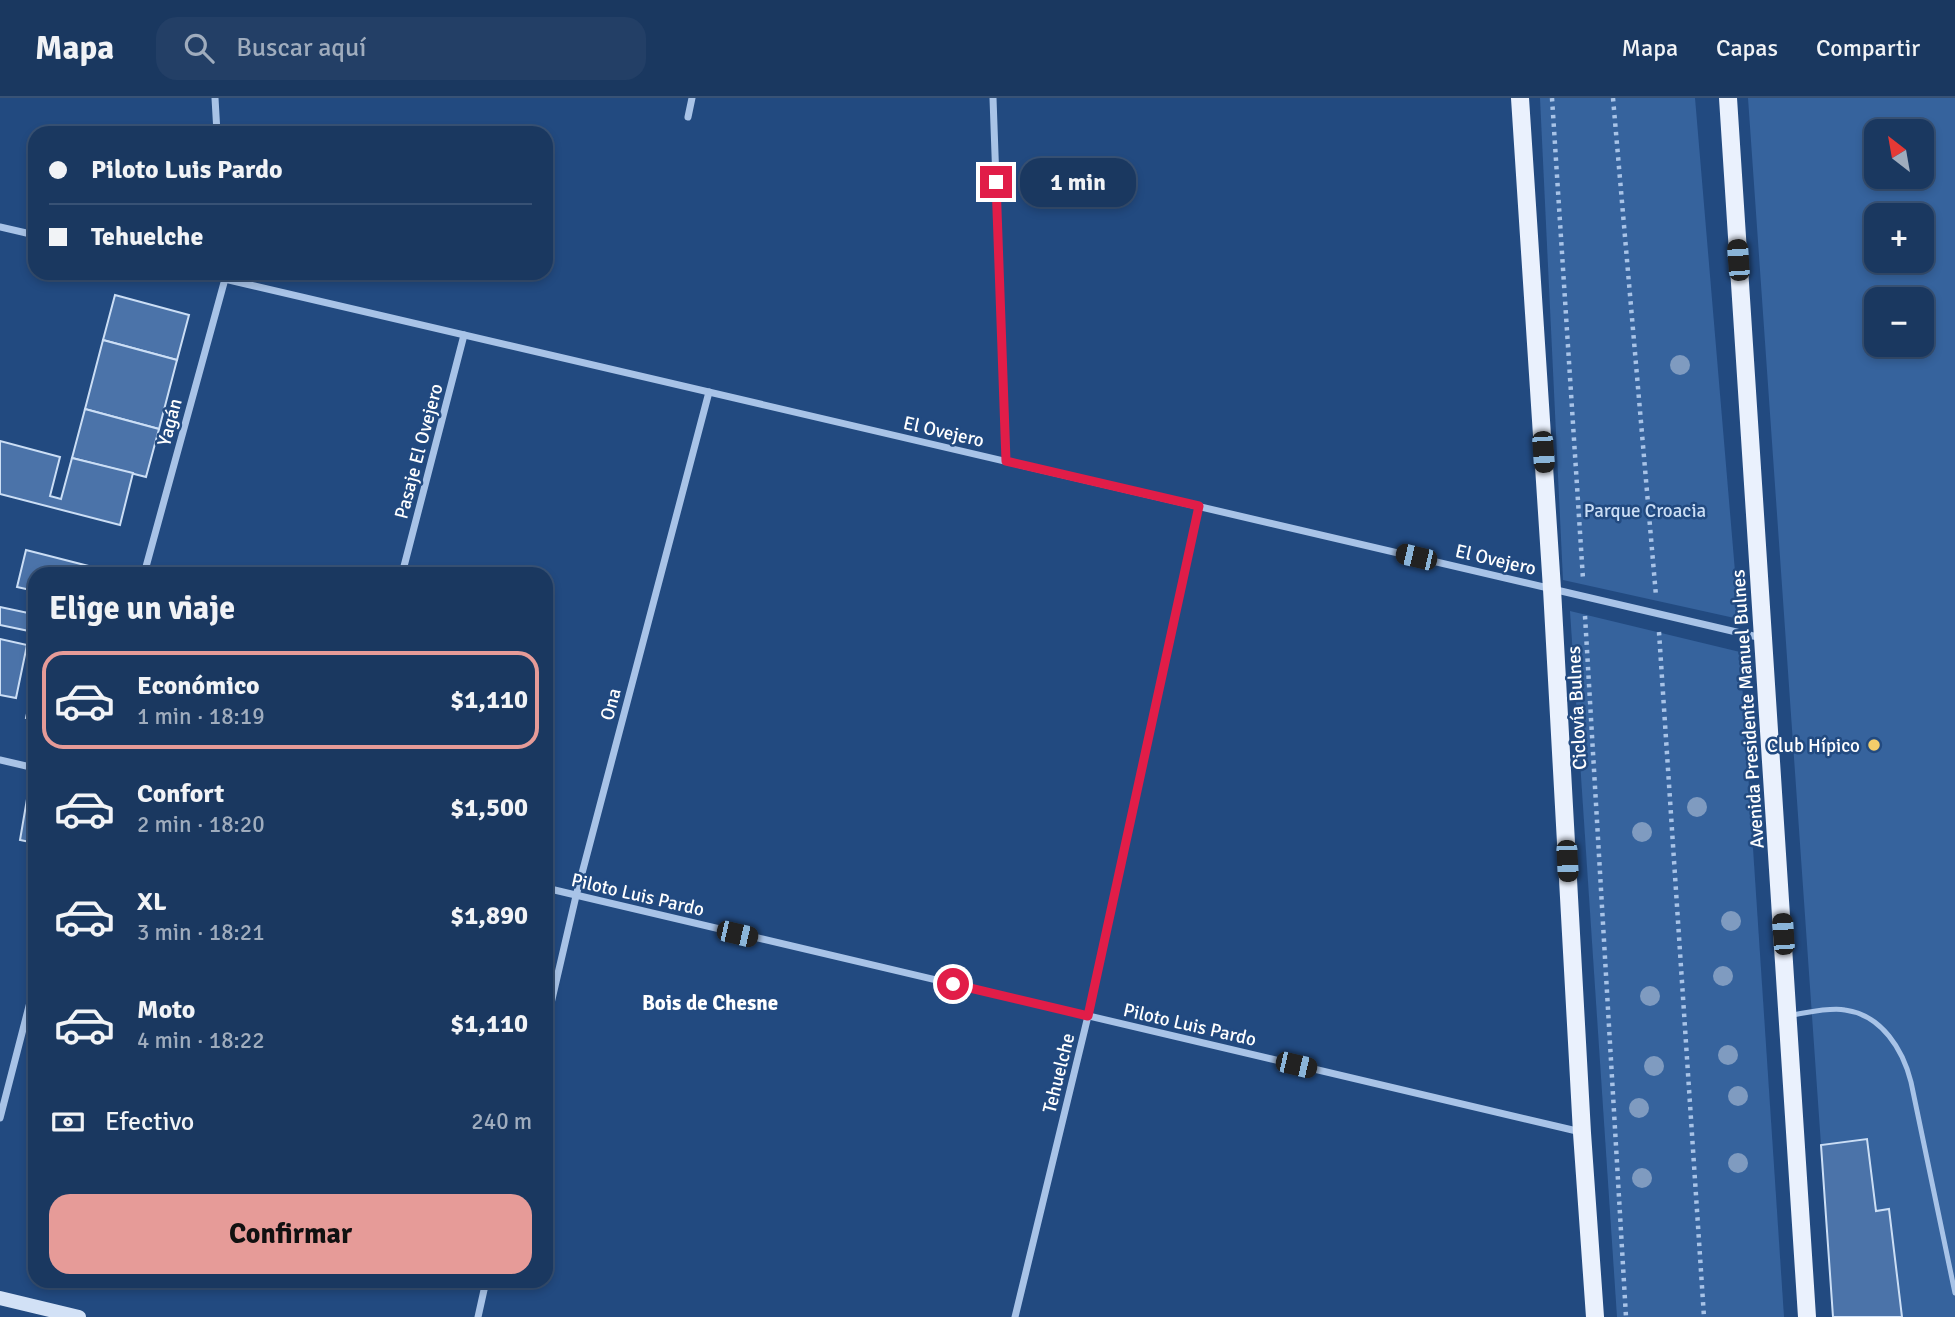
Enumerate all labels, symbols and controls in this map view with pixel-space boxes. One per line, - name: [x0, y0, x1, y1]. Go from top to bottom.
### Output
- search box: [156, 17, 646, 80]
- text: Mapa: [35, 28, 114, 69]
- icon: search: [180, 29, 218, 67]
- text: Buscar aquí: [236, 32, 366, 64]
- text: Mapa: [1622, 33, 1678, 63]
- text: Capas: [1716, 33, 1778, 63]
- text: Compartir: [1816, 33, 1920, 63]
- north arrow: [1864, 119, 1934, 189]
- map controls: [1864, 119, 1934, 357]
- text: Piloto Luis Pardo: [91, 154, 283, 186]
- callout: 1 min: [1020, 158, 1136, 206]
- route end: [980, 166, 1012, 198]
- text: 1 min: [1050, 168, 1106, 197]
- button: +: [1864, 203, 1934, 273]
- text: Tehuelche: [91, 221, 203, 253]
- car: [1727, 238, 1750, 282]
- button: −: [1864, 287, 1934, 357]
- street label: Pasaje El Ovejero: [389, 381, 449, 522]
- street label: Yagán: [152, 396, 188, 449]
- street label: El Ovejero: [901, 411, 987, 453]
- car: [1532, 430, 1555, 474]
- park label: Parque Croacia: [1584, 499, 1706, 523]
- street label: El Ovejero: [1453, 539, 1539, 581]
- car: [1394, 542, 1439, 572]
- street label: Avenida Presidente Manuel Bulnes: [1726, 569, 1770, 849]
- text: Elige un viaje: [49, 589, 235, 628]
- street label: Ciclovía Bulnes: [1562, 645, 1592, 770]
- icon: car: [53, 669, 116, 732]
- text: Económico: [137, 670, 260, 702]
- text: $1,110: [450, 684, 528, 716]
- street label: Ona: [595, 685, 627, 723]
- text: 1 min · 18:19: [137, 702, 265, 731]
- place label: Club Hípico: [1767, 734, 1860, 758]
- marker: Club Hípico: [1866, 737, 1882, 753]
- icon: car: [53, 777, 116, 840]
- text: Confort: [137, 778, 224, 810]
- text: $1,500: [450, 792, 528, 824]
- text: 2 min · 18:20: [137, 810, 265, 839]
- car: [1556, 839, 1579, 883]
- street label: Piloto Luis Pardo: [569, 868, 707, 922]
- icon: car: [53, 885, 116, 948]
- text: XL: [137, 886, 167, 918]
- text: $1,890: [450, 900, 528, 932]
- car: [1772, 912, 1795, 956]
- text: 3 min · 18:21: [137, 918, 265, 947]
- car: [715, 919, 760, 949]
- route start: [937, 968, 969, 1000]
- district label: Bois de Chesne: [642, 990, 778, 1016]
- icon: car: [53, 993, 116, 1056]
- text: Moto: [137, 994, 195, 1026]
- street label: Piloto Luis Pardo: [1121, 998, 1259, 1052]
- text: $1,110: [450, 1008, 528, 1040]
- text: 4 min · 18:22: [137, 1026, 265, 1055]
- street label: Tehuelche: [1037, 1031, 1080, 1116]
- car: [1274, 1050, 1319, 1080]
- icon: cash: [49, 1103, 87, 1141]
- text: Efectivo: [105, 1106, 194, 1138]
- text: 240 m: [471, 1107, 532, 1136]
- button: Confirmar: [49, 1194, 532, 1274]

